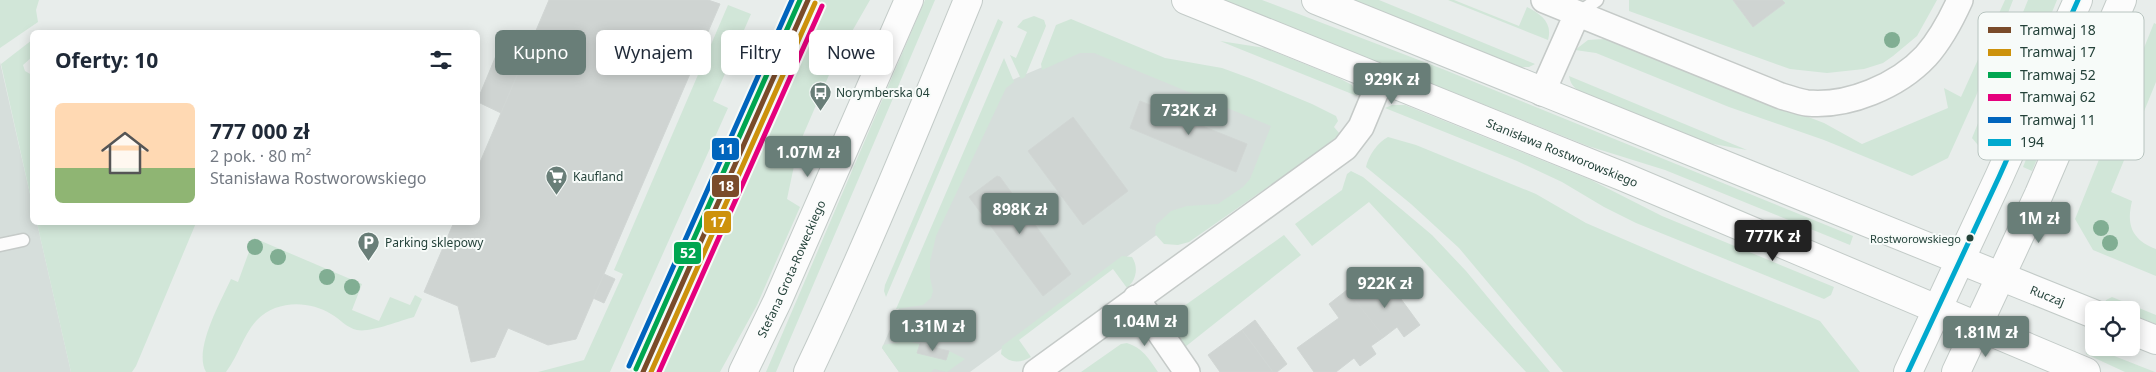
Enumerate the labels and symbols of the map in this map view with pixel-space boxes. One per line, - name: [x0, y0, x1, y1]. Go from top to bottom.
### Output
- legend: [1978, 12, 2144, 160]
- text: Tramwaj 18: [2020, 20, 2096, 39]
- text: Tramwaj 17: [2020, 42, 2096, 61]
- pin: 929K zł: [1346, 62, 1438, 105]
- text: Tramwaj 52: [2020, 65, 2096, 84]
- bus stop icon: Norymberska 04: [808, 80, 832, 111]
- place label: Norymberska 04: [836, 84, 930, 101]
- text: Tramwaj 62: [2020, 87, 2096, 106]
- pin: 732K zł: [1143, 94, 1235, 136]
- text: Tramwaj 11: [2020, 110, 2096, 129]
- street label: Stanisława Rostworowskiego: [1484, 114, 1641, 191]
- text: 194: [2020, 132, 2044, 151]
- pin: 1.07M zł: [756, 136, 860, 178]
- line badge: 11: [711, 137, 740, 161]
- text: 11: [718, 139, 734, 158]
- supermarket icon: Kaufland: [545, 164, 569, 195]
- place label: Kaufland: [573, 168, 623, 185]
- line badge: 18: [711, 174, 740, 198]
- text: 18: [718, 176, 734, 195]
- pin: 898K zł: [974, 192, 1066, 235]
- street label: Stefana Grota-Roweckiego: [753, 197, 829, 340]
- pin: 1M zł: [2004, 202, 2074, 244]
- line badge: 17: [703, 210, 732, 234]
- text: 17: [710, 212, 726, 231]
- pin: 777K zł: [1727, 220, 1819, 262]
- parking icon: Parking sklepowy: [357, 230, 381, 261]
- place label: Rostworowskiego: [1870, 231, 1961, 246]
- marker: Rostworowskiego: [1965, 233, 1975, 243]
- place label: Parking sklepowy: [385, 234, 484, 251]
- line badge: 52: [673, 241, 702, 265]
- text: 52: [680, 243, 696, 262]
- pin: 922K zł: [1339, 266, 1431, 309]
- street label: Ruczaj: [2028, 281, 2068, 310]
- pin: 1.04M zł: [1093, 304, 1197, 347]
- pin: 1.31M zł: [881, 310, 985, 352]
- pin: 1.81M zł: [1934, 316, 2038, 358]

